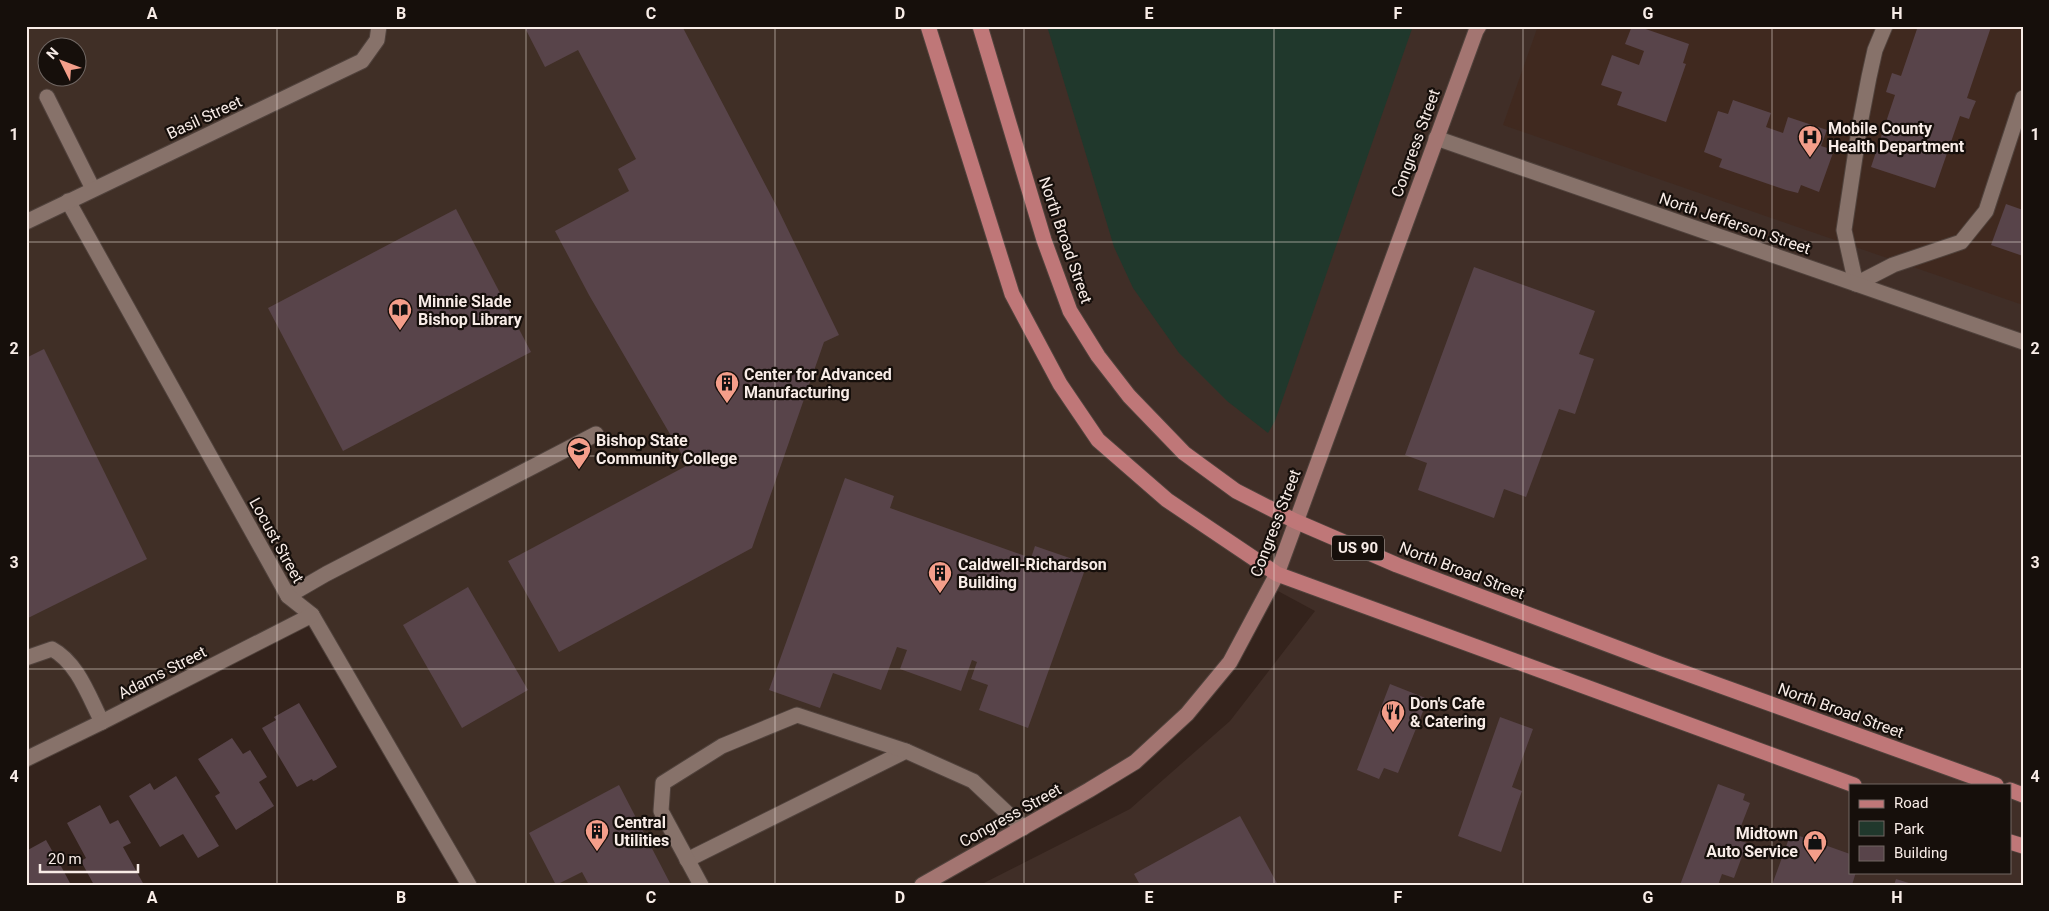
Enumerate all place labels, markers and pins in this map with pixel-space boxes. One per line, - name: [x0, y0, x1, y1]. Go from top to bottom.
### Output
- place label: Mobile County Health Department: [1828, 119, 1965, 156]
- hospital icon: Mobile County Health Department: [1797, 124, 1823, 158]
- place label: Minnie Slade Bishop Library: [418, 292, 523, 329]
- library icon: Minnie Slade Bishop Library: [387, 297, 413, 331]
- place label: Center for Advanced Manufacturing: [744, 365, 892, 402]
- building icon: Center for Advanced Manufacturing: [714, 370, 740, 404]
- place label: Bishop State Community College: [596, 431, 738, 468]
- school or university icon: Bishop State Community College: [566, 436, 592, 470]
- place label: Caldwell-Richardson Building: [958, 555, 1107, 592]
- building icon: Caldwell-Richardson Building: [927, 560, 953, 594]
- place label: Don's Cafe & Catering: [1410, 694, 1486, 731]
- restaurant icon: Don's Cafe & Catering: [1380, 699, 1406, 733]
- place label: Central Utilities: [614, 813, 669, 850]
- building icon: Central Utilities: [584, 818, 610, 852]
- place label: Midtown Auto Service: [1706, 824, 1798, 861]
- shop icon: Midtown Auto Service: [1802, 829, 1828, 863]

